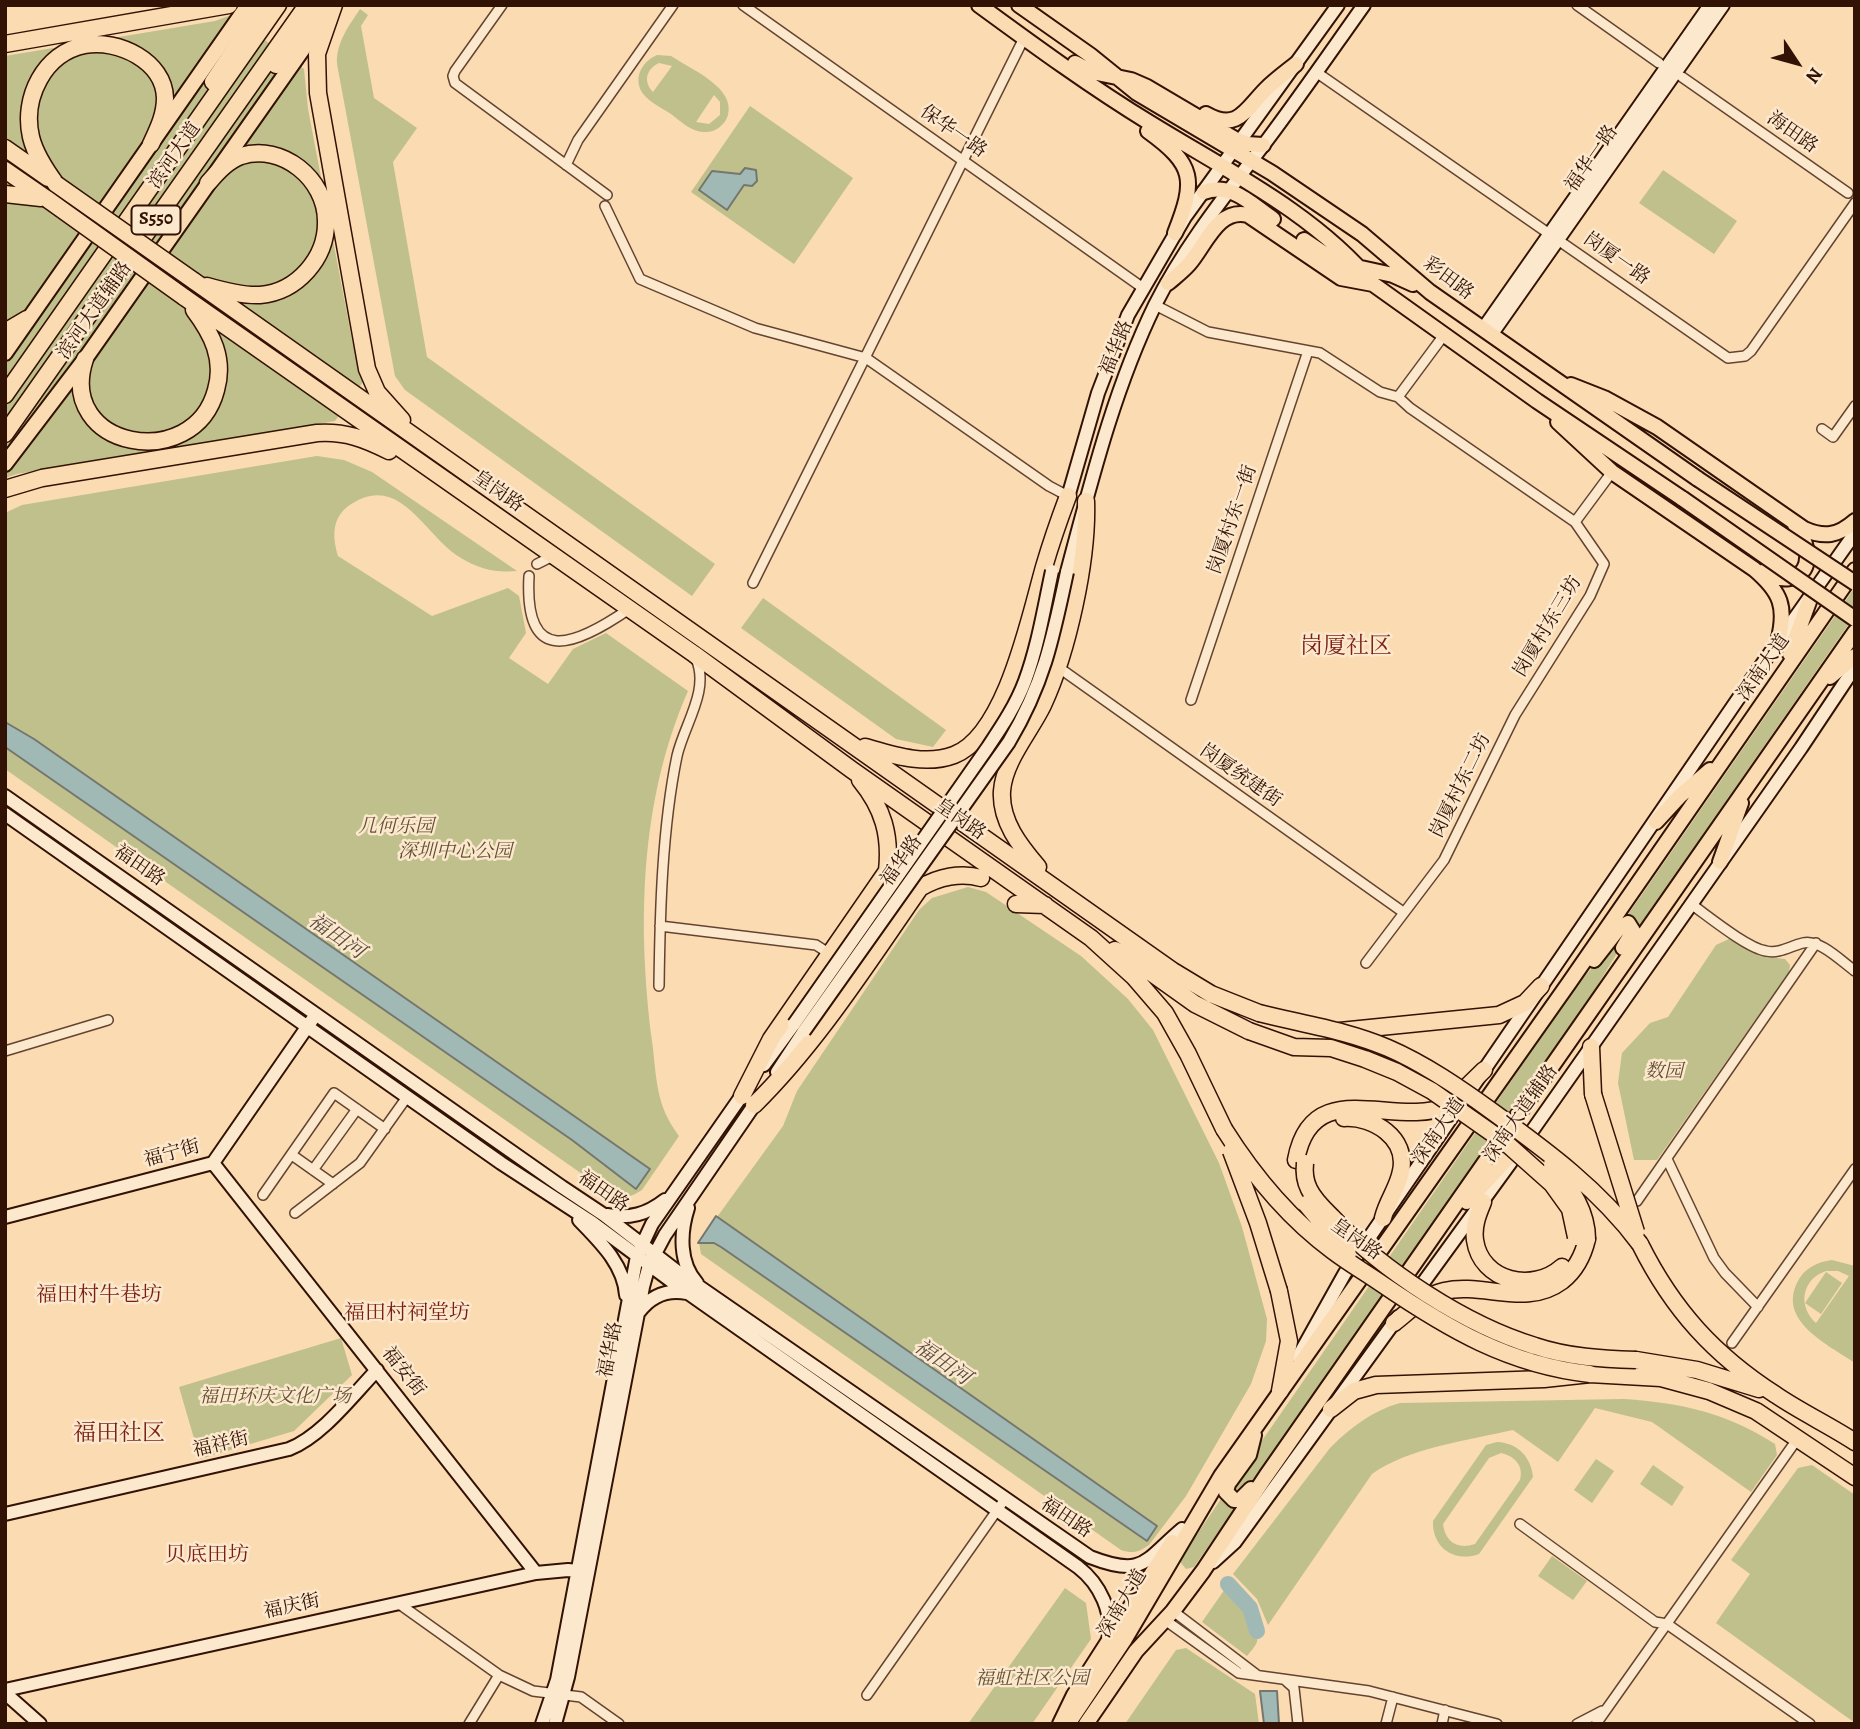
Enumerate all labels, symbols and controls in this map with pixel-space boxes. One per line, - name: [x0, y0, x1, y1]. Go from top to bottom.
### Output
- north arrow: [1762, 28, 1832, 98]
- text: N: [1799, 62, 1829, 89]
- street label: 保华一路: [915, 101, 991, 163]
- street label: 海田路: [1762, 107, 1822, 159]
- street label: 滨河大道: [144, 118, 206, 194]
- street label: 福华一路: [1561, 121, 1623, 197]
- road number: S550: [132, 205, 180, 234]
- street label: 岗厦一路: [1578, 228, 1654, 290]
- street label: 彩田路: [1418, 253, 1478, 305]
- street label: 滨河大道辅路: [53, 258, 137, 364]
- street label: 福华路: [1096, 317, 1138, 379]
- street label: 岗厦村东一街: [1204, 462, 1262, 578]
- street label: 皇岗路: [468, 466, 528, 518]
- street label: 岗厦村东三坊: [1509, 572, 1587, 682]
- street label: 深南大道: [1733, 630, 1795, 706]
- district label: 岗厦社区: [1300, 633, 1392, 661]
- street label: 岗厦村东二坊: [1426, 730, 1496, 842]
- street label: 岗厦统建街: [1195, 739, 1285, 813]
- street label: 皇岗路: [930, 794, 990, 846]
- park label: 几何乐园: [358, 816, 434, 838]
- street label: 福华路: [876, 831, 928, 891]
- street label: 福田路: [109, 840, 169, 892]
- park label: 深圳中心公园: [398, 841, 512, 863]
- water label: 福田河: [303, 909, 369, 965]
- street label: 深南大道辅路: [1479, 1061, 1563, 1167]
- park label: 数园: [1645, 1061, 1683, 1083]
- street label: 深南大道: [1408, 1094, 1470, 1170]
- street label: 福宁街: [142, 1136, 202, 1172]
- street label: 福田路: [573, 1166, 633, 1218]
- street label: 皇岗路: [1326, 1214, 1386, 1266]
- district label: 福田村牛巷坊: [36, 1283, 162, 1309]
- district label: 福田村祠堂坊: [344, 1301, 470, 1327]
- street label: 福华路: [594, 1320, 628, 1380]
- water label: 福田河: [909, 1335, 975, 1391]
- street label: 福安街: [376, 1343, 430, 1401]
- park label: 福田环庆文化广场: [199, 1386, 351, 1408]
- district label: 福田社区: [73, 1420, 165, 1448]
- street label: 福祥街: [191, 1427, 251, 1463]
- street label: 福田路: [1036, 1493, 1096, 1543]
- district label: 贝底田坊: [165, 1543, 249, 1569]
- street label: 深南大道: [1094, 1566, 1152, 1642]
- street label: 福庆街: [262, 1590, 322, 1624]
- park label: 福虹社区公园: [975, 1668, 1089, 1690]

